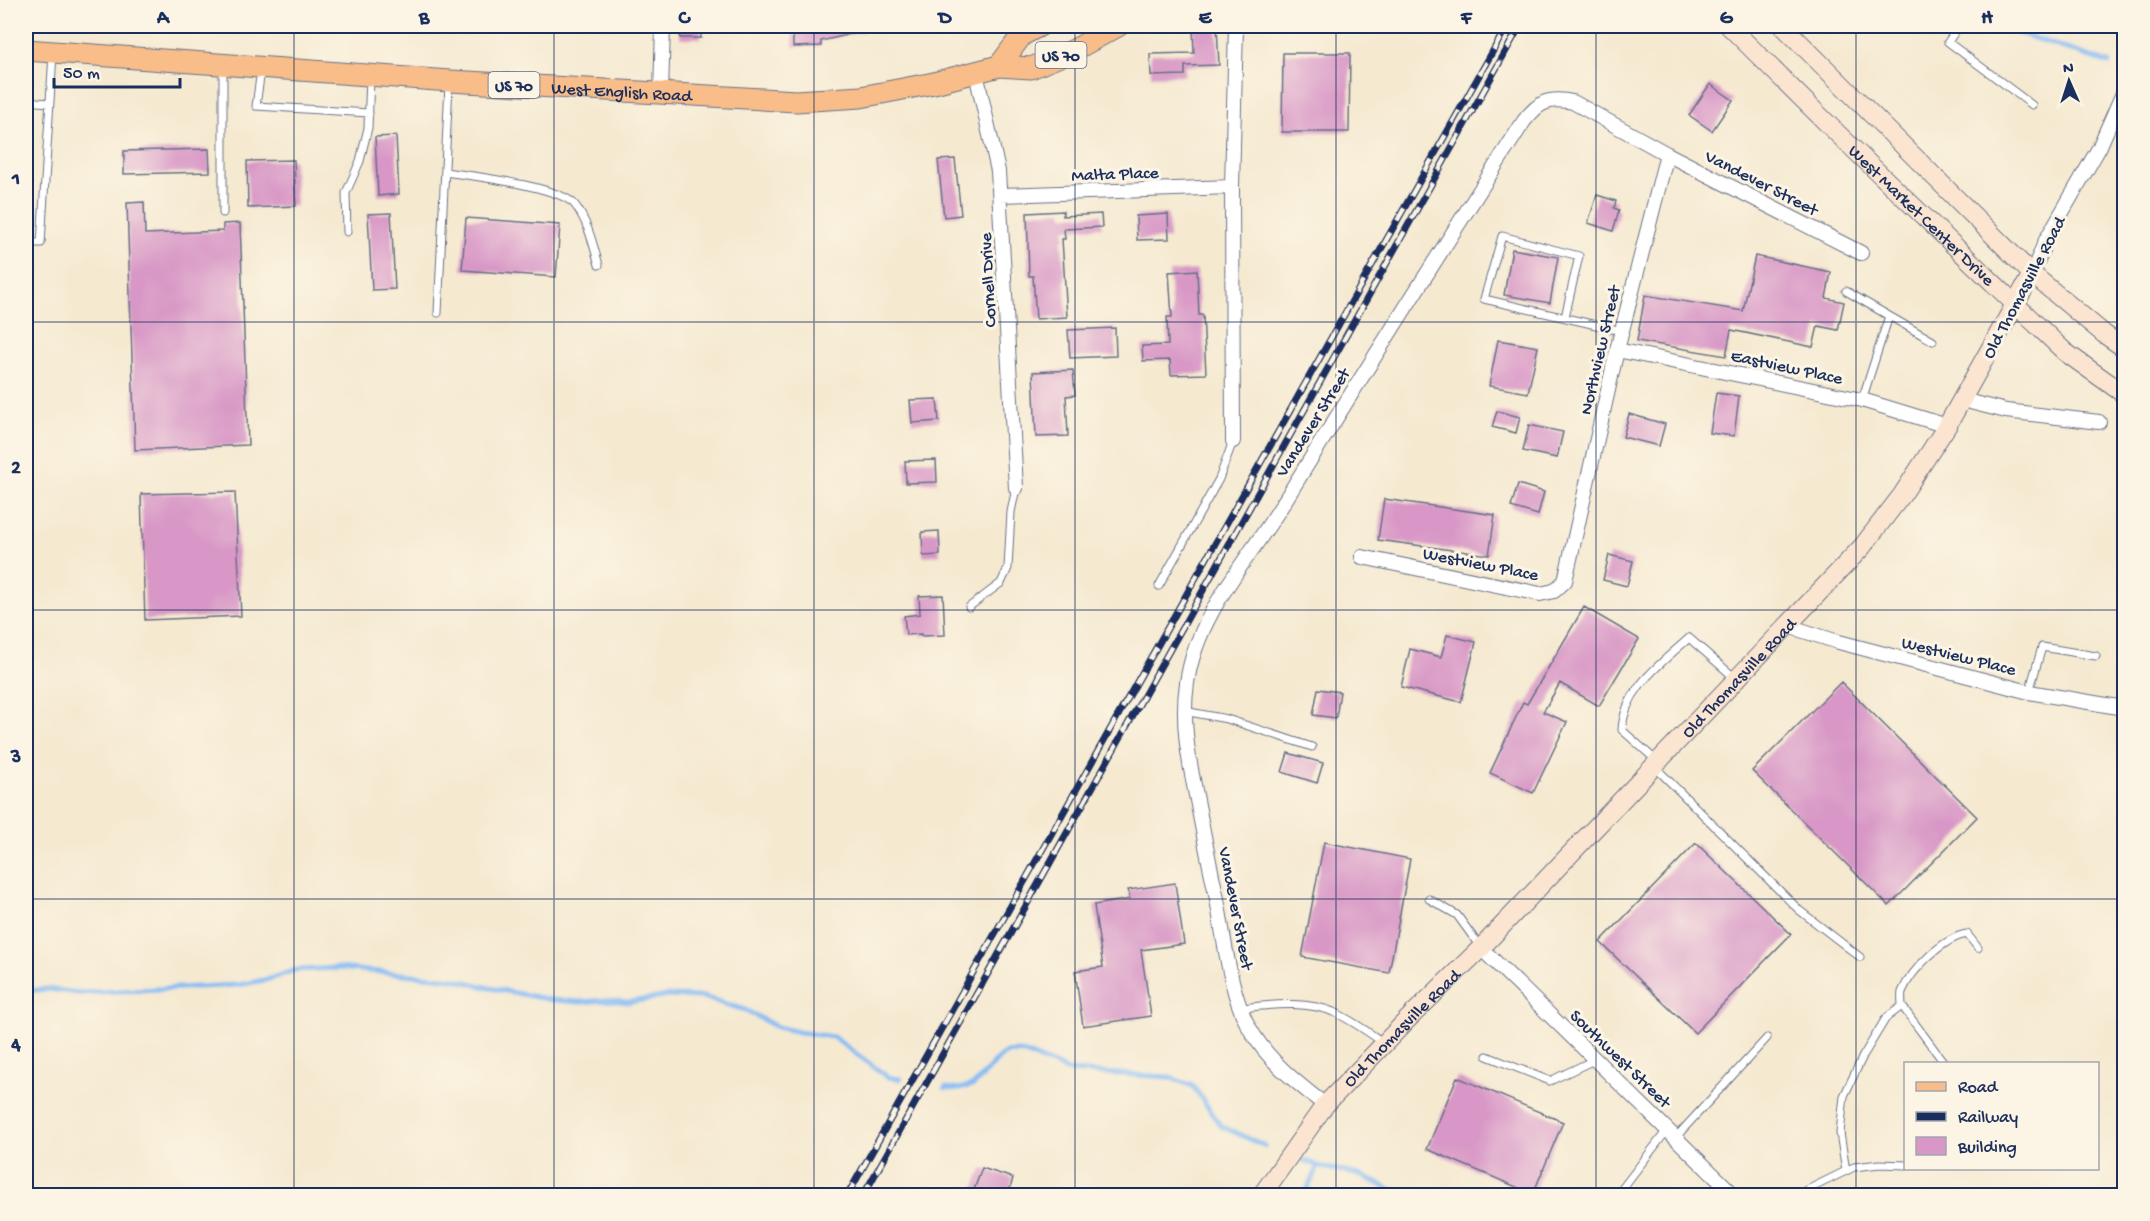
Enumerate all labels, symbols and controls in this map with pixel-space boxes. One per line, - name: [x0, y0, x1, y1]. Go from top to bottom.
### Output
- text: A: [156, 8, 171, 31]
- text: B: [418, 8, 430, 31]
- text: C: [678, 8, 692, 31]
- text: D: [936, 8, 952, 31]
- text: E: [1199, 8, 1213, 31]
- text: F: [1460, 8, 1473, 31]
- text: G: [1720, 8, 1734, 31]
- text: H: [1981, 8, 1993, 31]
- road number: US 70: [1036, 42, 1086, 68]
- scale bar: [54, 51, 180, 89]
- north arrow: [2039, 51, 2099, 111]
- text: N: [2063, 60, 2075, 79]
- text: 50 m: [63, 64, 100, 85]
- road number: US 70: [488, 72, 540, 98]
- street label: West English Road: [551, 79, 694, 108]
- street label: West Market Center Drive: [1843, 141, 1998, 292]
- street label: Vandever Street: [1700, 146, 1822, 223]
- street label: Malta Place: [1071, 163, 1160, 188]
- text: 1: [11, 169, 20, 192]
- street label: Old Thomasville Road: [1979, 212, 2072, 363]
- street label: Cornell Drive: [976, 231, 1002, 328]
- street label: Northview Street: [1576, 282, 1627, 417]
- street label: Eastview Place: [1729, 346, 1845, 391]
- street label: Vandever Street: [1272, 364, 1357, 482]
- text: 2: [11, 458, 21, 481]
- street label: Westview Place: [1421, 544, 1541, 587]
- street label: Old Thomasville Road: [1678, 614, 1803, 743]
- street label: Westview Place: [1899, 633, 2018, 682]
- text: 3: [10, 747, 21, 770]
- street label: Vandever Street: [1212, 845, 1257, 973]
- street label: Old Thomasville Road: [1340, 965, 1467, 1092]
- street label: Southwest Street: [1564, 1006, 1675, 1115]
- text: 4: [10, 1035, 21, 1058]
- legend: [1904, 1062, 2099, 1170]
- text: Road: [1958, 1078, 1999, 1099]
- text: Railway: [1958, 1108, 2018, 1129]
- text: Building: [1957, 1138, 2017, 1159]

